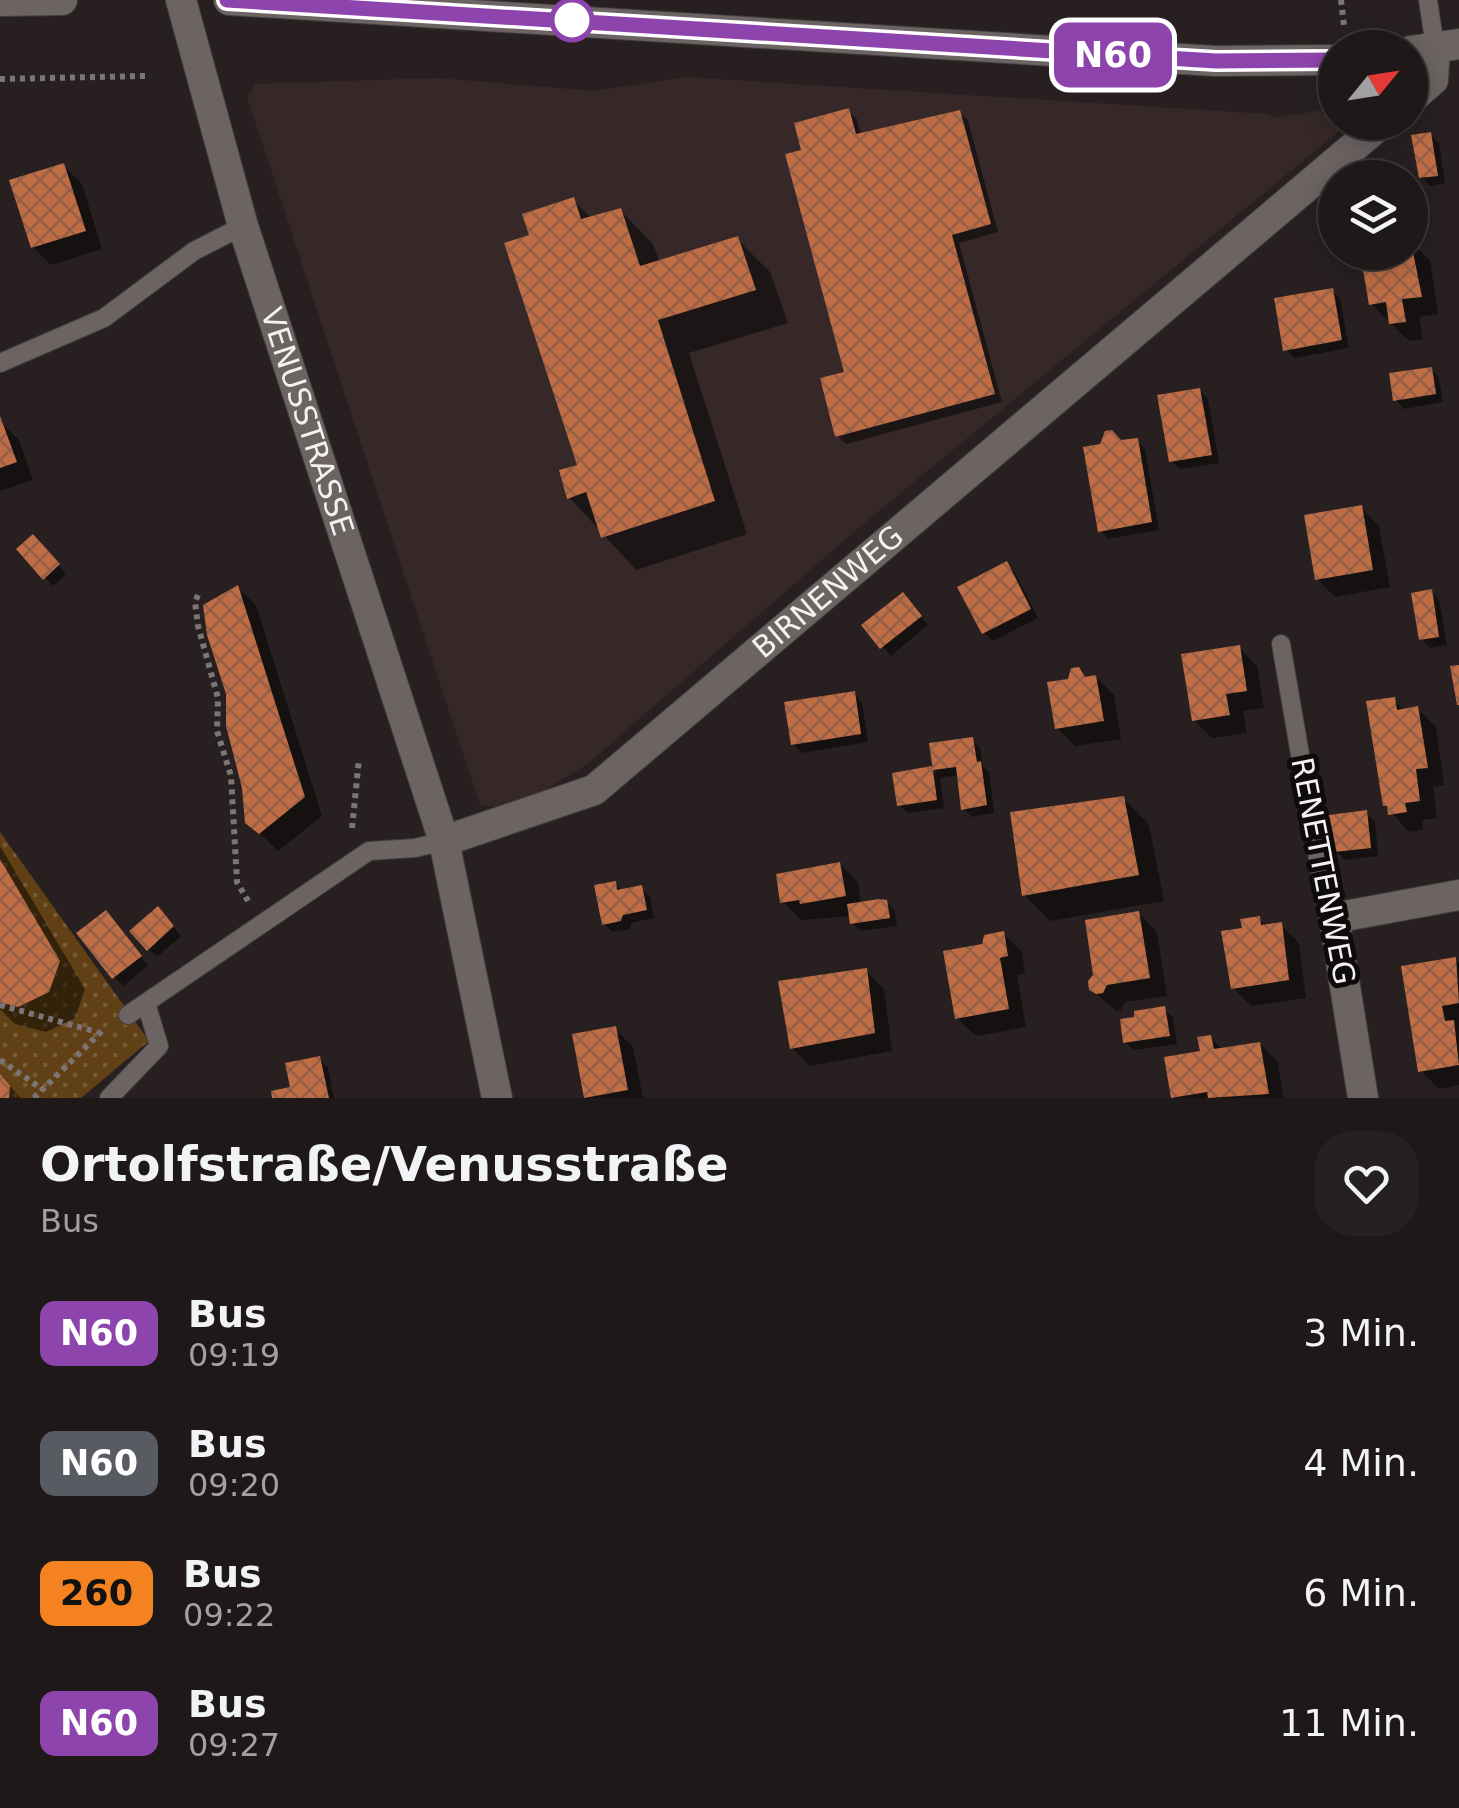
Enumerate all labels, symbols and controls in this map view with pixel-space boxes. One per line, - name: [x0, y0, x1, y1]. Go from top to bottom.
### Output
- unlabelled marker: [551, 0, 593, 41]
- line badge: N60: [1056, 22, 1170, 88]
- north arrow: [1318, 30, 1428, 140]
- map controls: [1318, 30, 1428, 270]
- text: N60: [1074, 35, 1152, 75]
- button: layers: [1318, 160, 1428, 270]
- street label: VENUSSTRASSE: [254, 303, 361, 540]
- street label: BIRNENWEG: [745, 518, 910, 665]
- street label: RENETTENWEG: [1284, 754, 1363, 987]
- button: heart: [1314, 1131, 1419, 1236]
- text: Ortolfstraße/Venusstraße: [40, 1136, 729, 1192]
- text: Bus: [40, 1202, 99, 1240]
- text: Bus: [188, 1292, 267, 1336]
- text: 3 Min.: [1303, 1311, 1419, 1355]
- text: N60: [60, 1313, 138, 1353]
- text: 09:19: [188, 1336, 280, 1374]
- text: Bus: [188, 1422, 267, 1466]
- text: 4 Min.: [1303, 1441, 1419, 1485]
- text: N60: [60, 1443, 138, 1483]
- text: 09:20: [188, 1466, 280, 1504]
- text: Bus: [183, 1552, 262, 1596]
- text: 6 Min.: [1303, 1571, 1419, 1615]
- text: 260: [60, 1573, 133, 1613]
- text: 09:22: [183, 1596, 275, 1634]
- text: Bus: [188, 1682, 267, 1726]
- text: 11 Min.: [1279, 1701, 1419, 1745]
- text: N60: [60, 1703, 138, 1743]
- text: 09:27: [188, 1726, 280, 1764]

